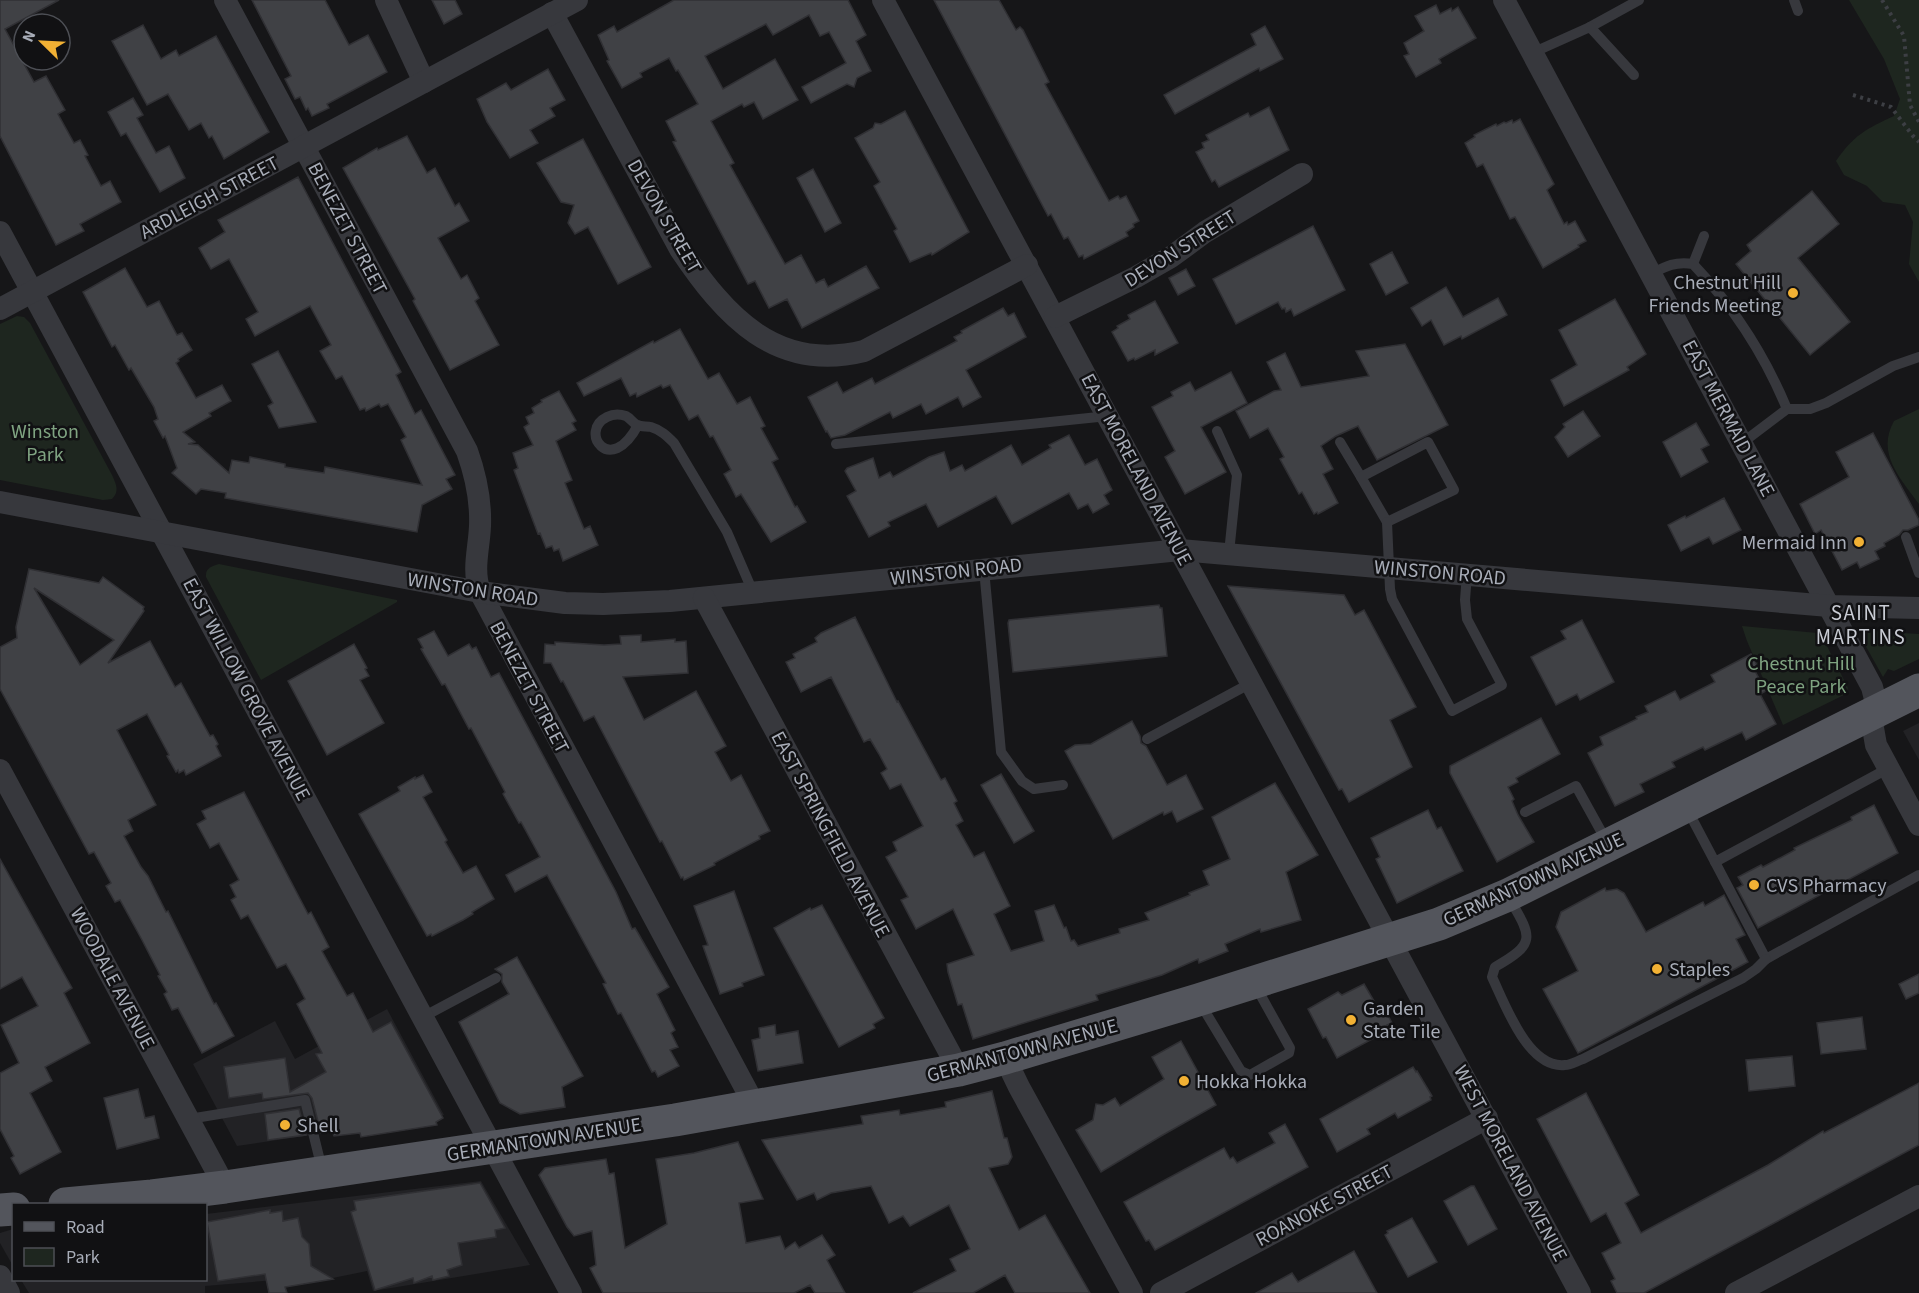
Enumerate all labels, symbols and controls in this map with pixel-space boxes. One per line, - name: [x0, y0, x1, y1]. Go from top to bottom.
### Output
- north arrow: [12, 12, 72, 72]
- text: N: [17, 27, 41, 46]
- street label: ARDLEIGH STREET: [135, 149, 284, 246]
- street label: DEVON STREET: [620, 154, 708, 279]
- street label: BENEZET STREET: [300, 157, 394, 300]
- street label: DEVON STREET: [1119, 203, 1242, 294]
- place label: Chestnut Hill Friends Meeting: [1648, 269, 1781, 320]
- marker: Chestnut Hill Friends Meeting: [1786, 286, 1800, 300]
- street label: EAST MERMAID LANE: [1675, 335, 1781, 502]
- street label: EAST MORELAND AVENUE: [1074, 368, 1199, 570]
- park label: Winston Park: [11, 418, 79, 469]
- place label: Mermaid Inn: [1742, 529, 1847, 557]
- marker: Mermaid Inn: [1852, 535, 1866, 549]
- street label: WINSTON ROAD: [889, 551, 1023, 593]
- street label: WINSTON ROAD: [1373, 553, 1507, 593]
- street label: WINSTON ROAD: [405, 566, 540, 614]
- street label: EAST WILLOW GROVE AVENUE: [175, 573, 317, 806]
- district label: SAINT MARTINS: [1816, 598, 1906, 652]
- street label: BENEZET STREET: [482, 616, 576, 759]
- park label: Chestnut Hill Peace Park: [1747, 650, 1855, 701]
- street label: EAST SPRINGFIELD AVENUE: [764, 726, 896, 943]
- street label: GERMANTOWN AVENUE: [1438, 826, 1628, 934]
- place label: CVS Pharmacy: [1766, 872, 1887, 900]
- marker: CVS Pharmacy: [1747, 878, 1761, 892]
- street label: WOODALE AVENUE: [63, 903, 161, 1054]
- place label: Staples: [1669, 956, 1730, 984]
- marker: Staples: [1650, 962, 1664, 976]
- place label: Garden State Tile: [1363, 995, 1440, 1046]
- street label: GERMANTOWN AVENUE: [924, 1012, 1121, 1090]
- marker: Garden State Tile: [1344, 1013, 1358, 1027]
- street label: WEST MORELAND AVENUE: [1446, 1060, 1574, 1267]
- place label: Hokka Hokka: [1196, 1068, 1307, 1096]
- marker: Hokka Hokka: [1177, 1074, 1191, 1088]
- street label: GERMANTOWN AVENUE: [445, 1111, 643, 1169]
- place label: Shell: [297, 1112, 339, 1140]
- marker: Shell: [278, 1118, 292, 1132]
- street label: ROANOKE STREET: [1251, 1158, 1398, 1254]
- legend: [12, 1203, 207, 1281]
- text: Road: [66, 1215, 105, 1240]
- text: Park: [66, 1245, 100, 1270]

